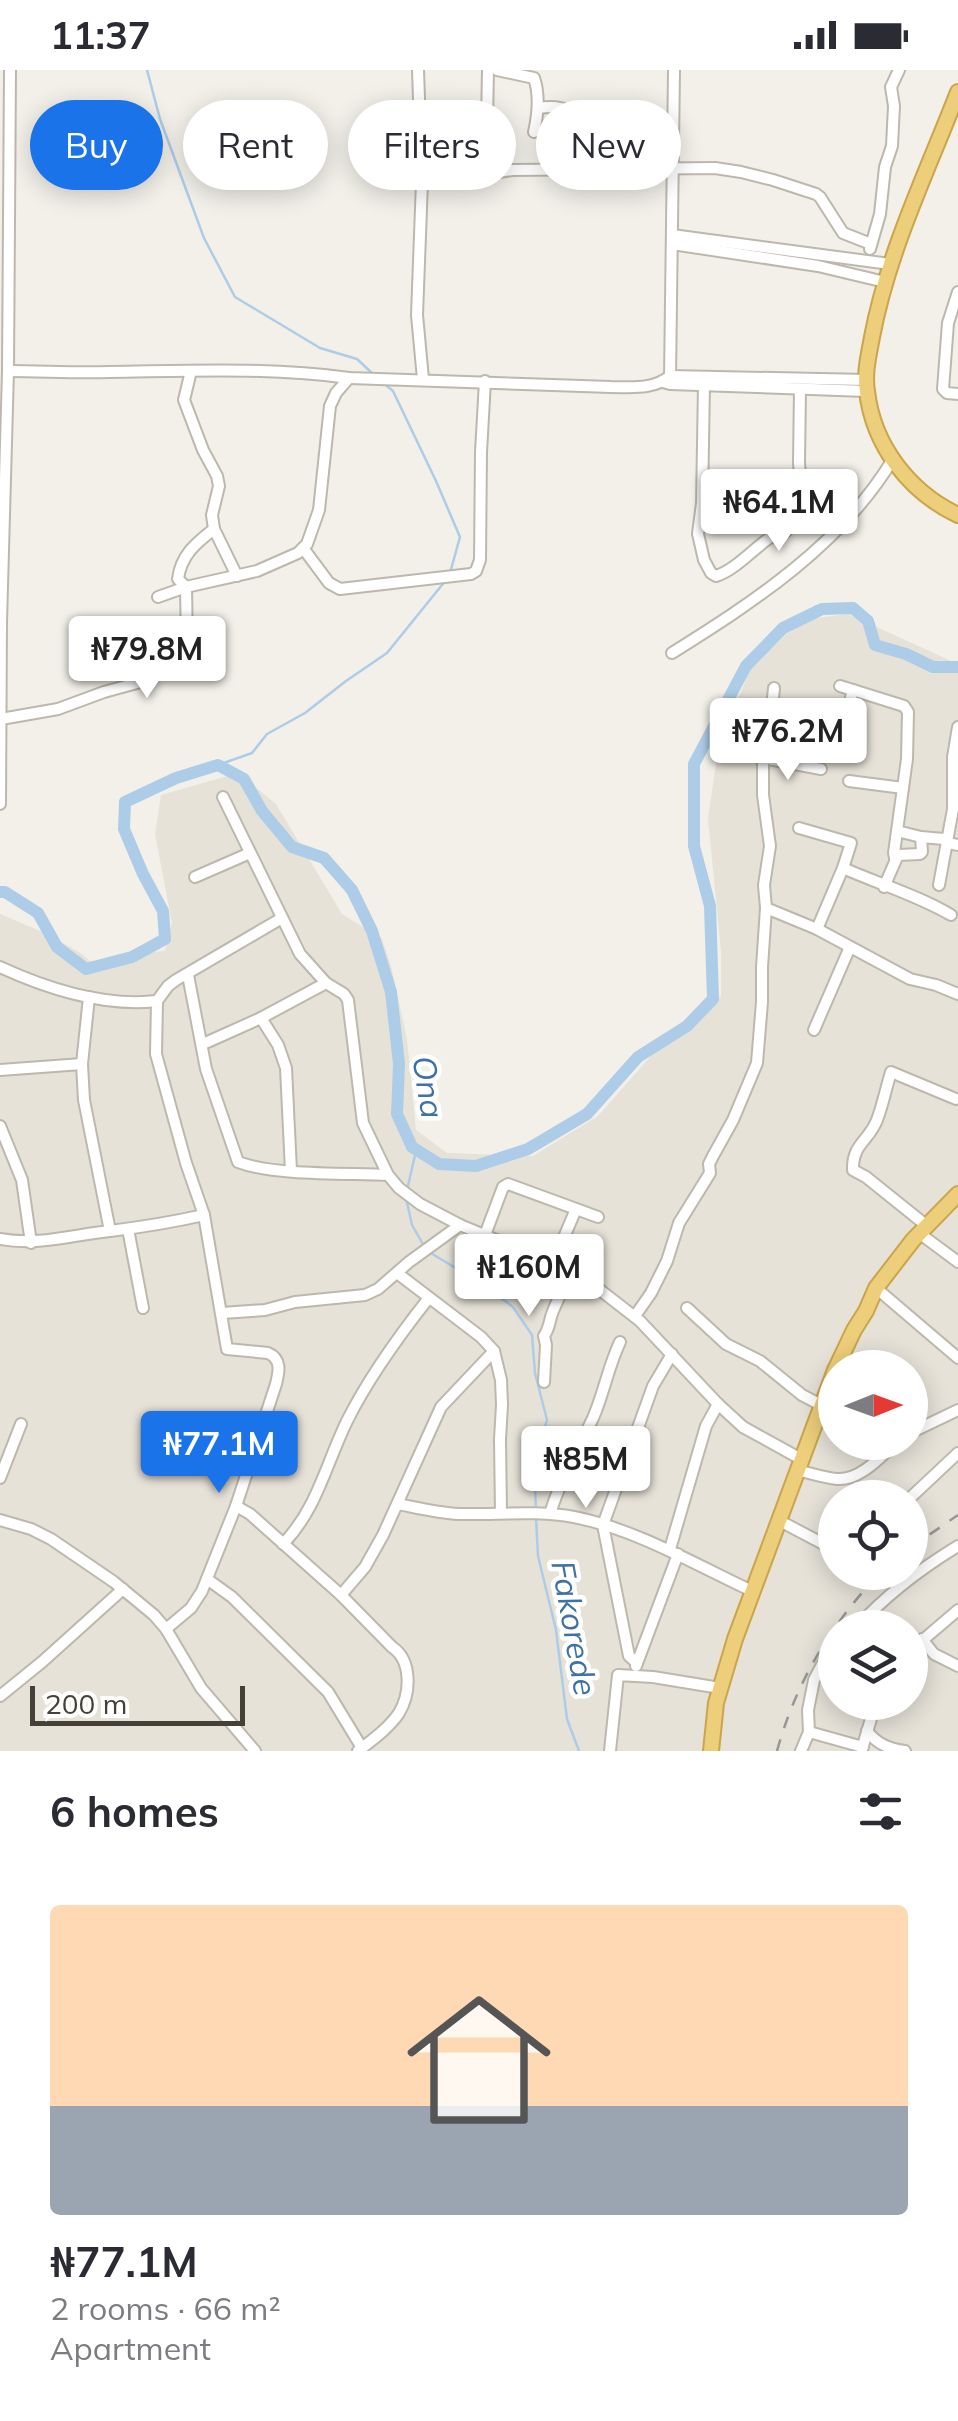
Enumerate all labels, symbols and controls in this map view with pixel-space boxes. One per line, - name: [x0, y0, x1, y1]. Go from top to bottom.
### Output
- text: 11:37: [50, 11, 151, 59]
- chip: Buy: [30, 100, 163, 190]
- chip: Rent: [183, 100, 328, 190]
- chip: Filters: [348, 100, 516, 190]
- chip: New: [536, 100, 681, 190]
- pin: ₦64.1M: [698, 469, 860, 554]
- text: ₦64.1M: [723, 481, 835, 521]
- pin: ₦79.8M: [66, 616, 228, 701]
- text: ₦79.8M: [91, 628, 203, 668]
- pin: ₦76.2M: [707, 698, 869, 783]
- text: ₦76.2M: [732, 710, 844, 750]
- water label: Ona: [404, 1053, 454, 1121]
- pin: ₦160M: [459, 1234, 599, 1319]
- text: ₦160M: [477, 1246, 581, 1286]
- north arrow: [818, 1350, 928, 1460]
- map controls: [818, 1350, 928, 1720]
- pin: ₦77.1M: [138, 1411, 300, 1496]
- text: ₦77.1M: [163, 1423, 275, 1463]
- pin: ₦85M: [527, 1426, 645, 1511]
- text: ₦85M: [543, 1438, 629, 1478]
- button: locate: [818, 1480, 928, 1590]
- water label: Fakorede: [543, 1557, 607, 1698]
- button: layers: [818, 1610, 928, 1720]
- scale bar: [30, 1681, 245, 1726]
- text: 200 m: [45, 1686, 127, 1721]
- icon: filters: [853, 1784, 908, 1839]
- text: 6 homes: [50, 1785, 219, 1838]
- icon: home: [389, 1970, 569, 2150]
- text: ₦77.1M: [50, 2235, 198, 2288]
- text: 2 rooms · 66 m²: [50, 2288, 281, 2328]
- text: Apartment: [50, 2328, 211, 2368]

